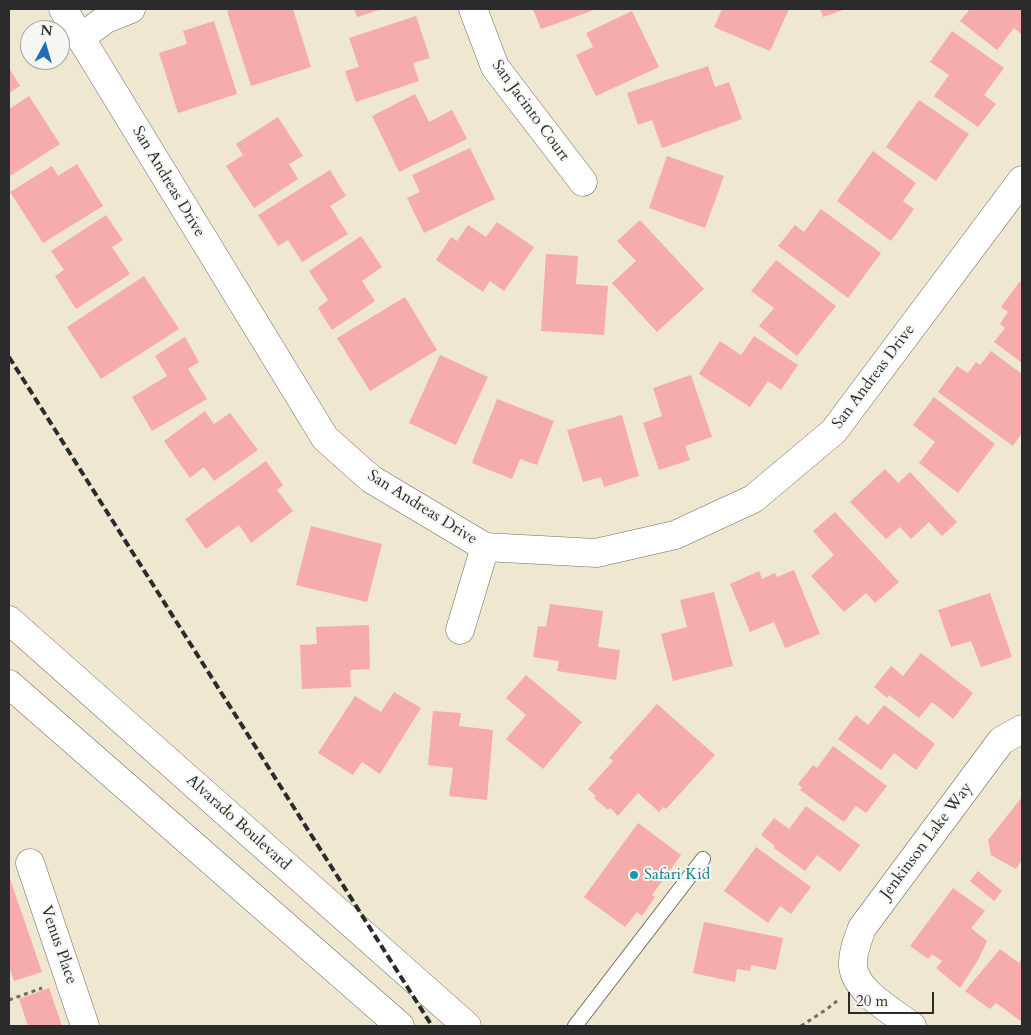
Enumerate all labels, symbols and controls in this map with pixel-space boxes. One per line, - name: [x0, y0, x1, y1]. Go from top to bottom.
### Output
- north arrow: [20, 20, 70, 70]
- text: N: [39, 20, 54, 41]
- street label: San Jacinto Court: [487, 57, 573, 165]
- street label: San Andreas Drive: [127, 123, 209, 241]
- street label: San Andreas Drive: [829, 321, 919, 433]
- street label: San Andreas Drive: [364, 467, 480, 549]
- street label: Alvarado Boulevard: [182, 771, 294, 875]
- street label: Jenkinson Lake Way: [877, 779, 977, 903]
- place label: Safari Kid: [644, 865, 710, 885]
- marker: Safari Kid: [628, 869, 640, 881]
- street label: Venus Place: [36, 903, 80, 987]
- scale bar: [851, 982, 937, 1014]
- text: 20 m: [856, 991, 888, 1011]

